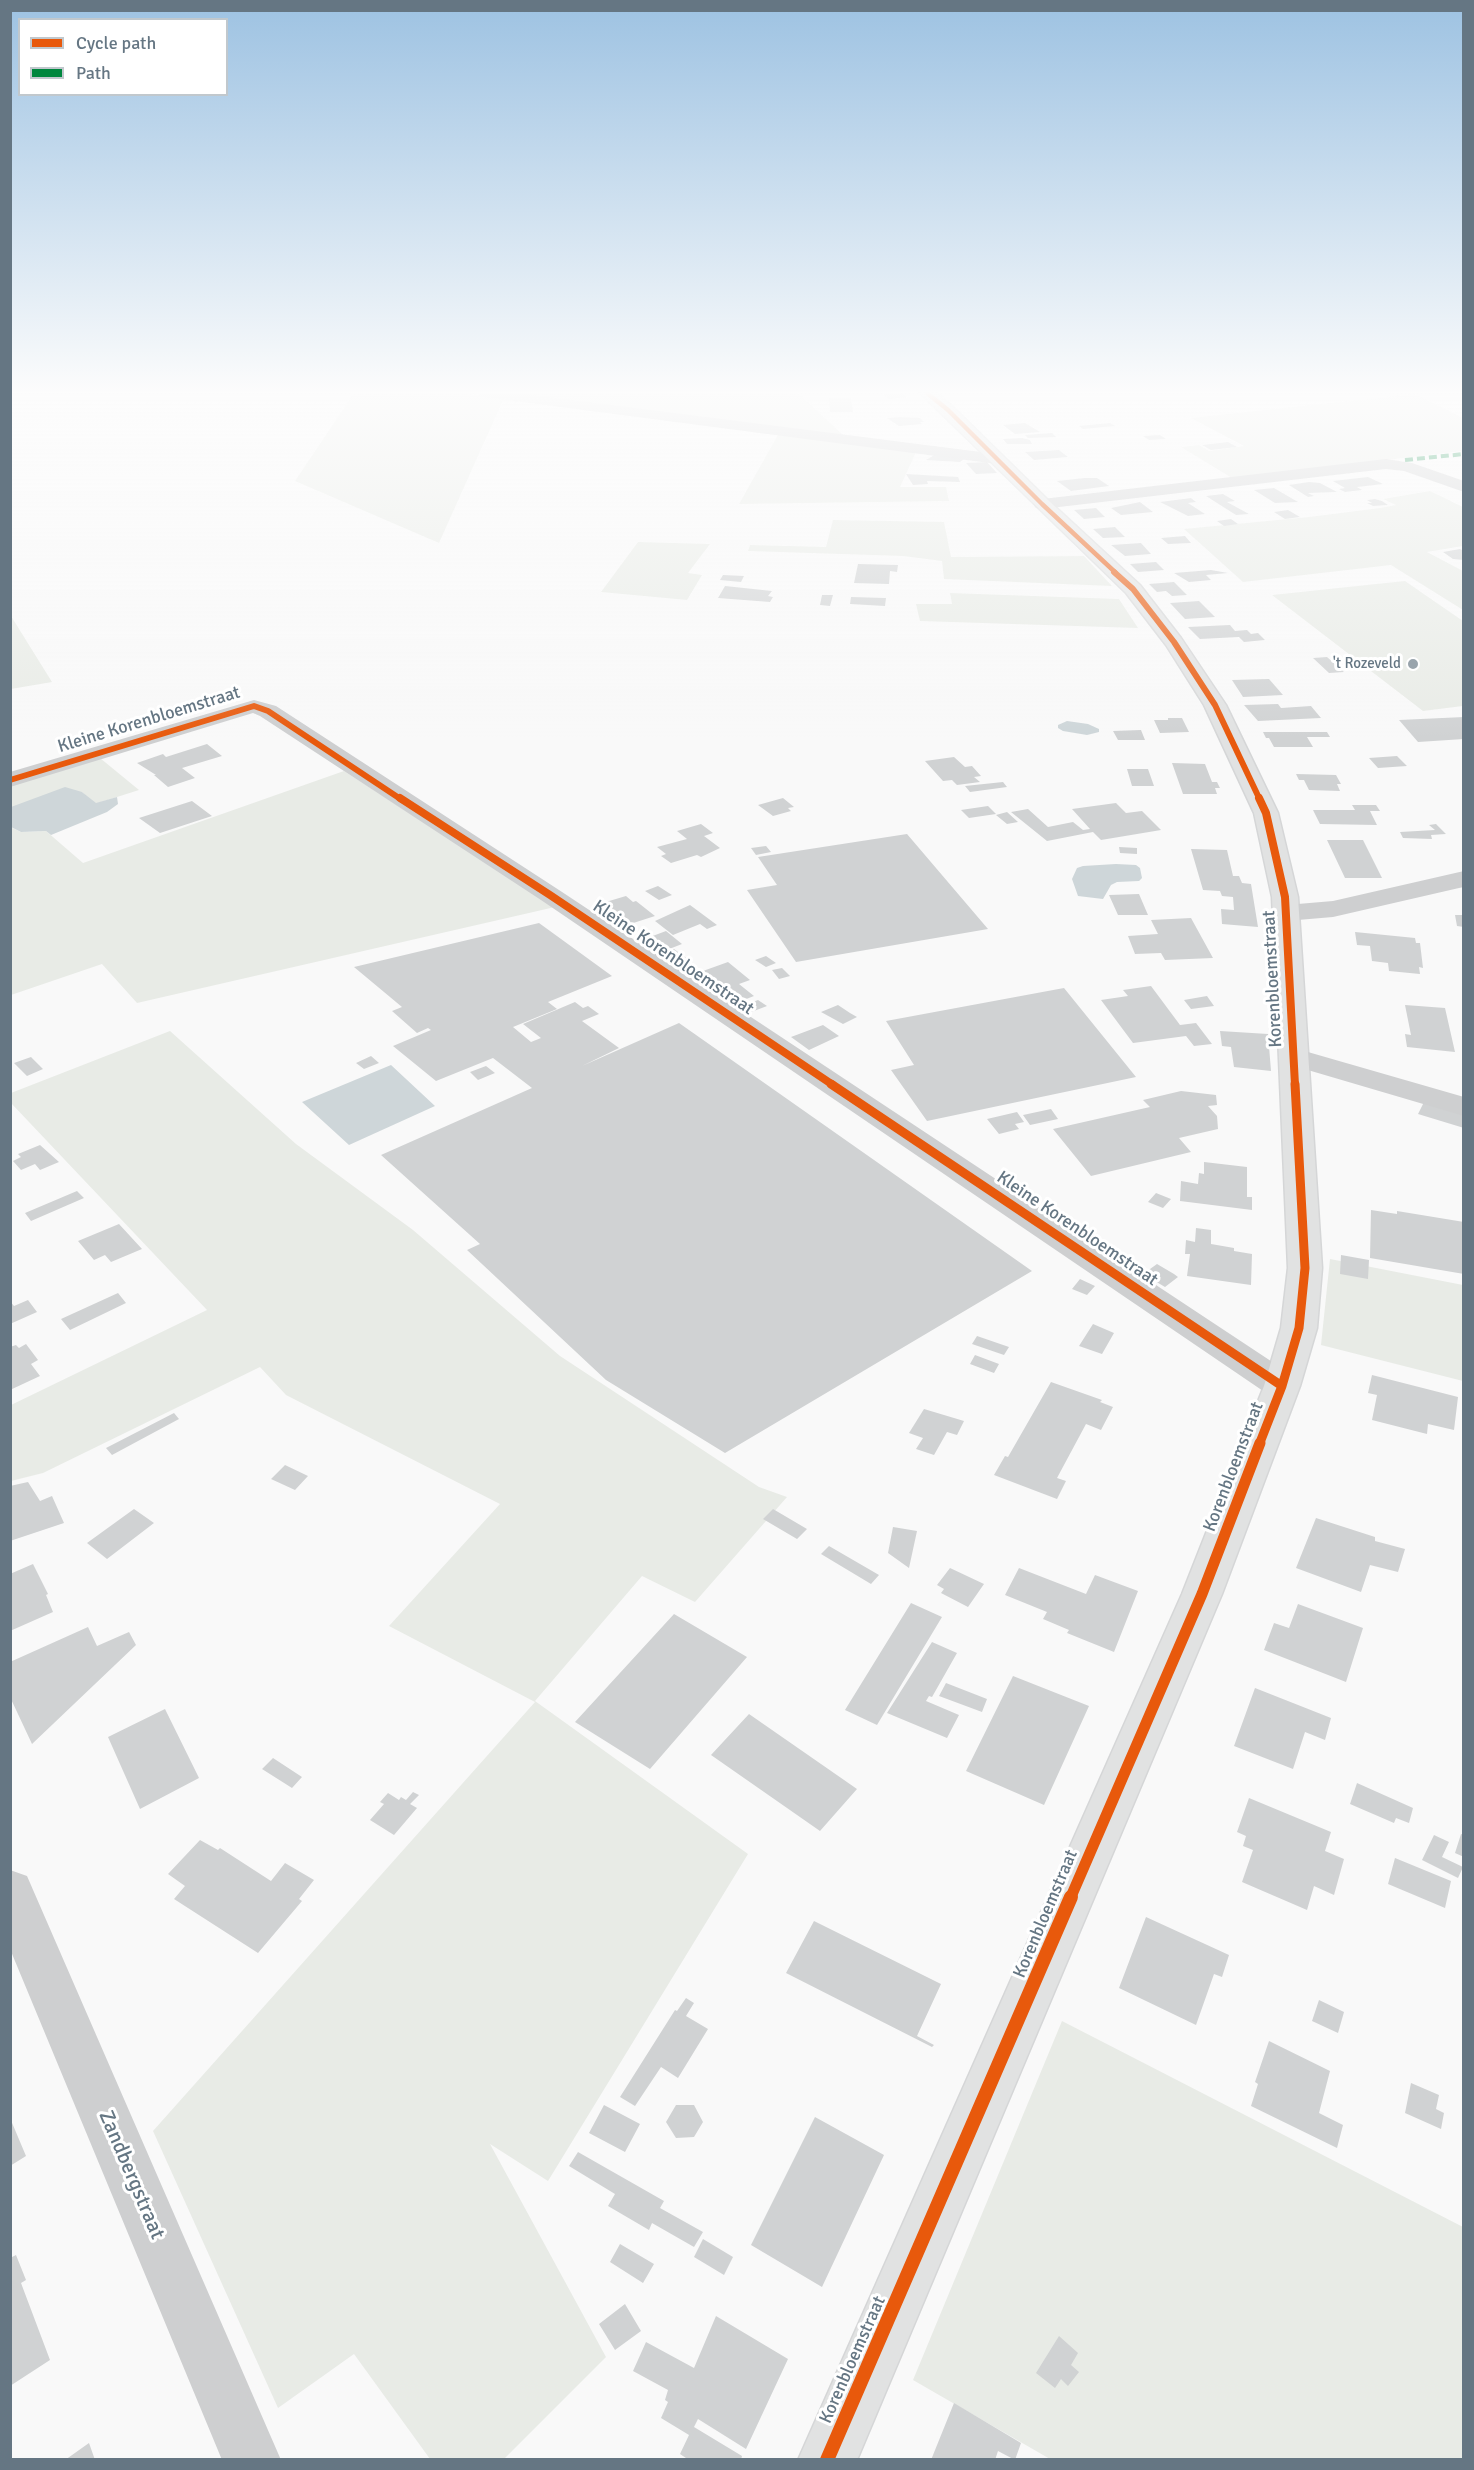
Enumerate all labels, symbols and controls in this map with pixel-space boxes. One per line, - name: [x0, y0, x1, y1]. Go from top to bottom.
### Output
- legend: [18, 18, 228, 96]
- text: Cycle path: [76, 32, 156, 54]
- text: Path: [76, 62, 111, 84]
- place label: 't Rozeveld: [1333, 655, 1401, 673]
- marker: 't Rozeveld: [1406, 657, 1420, 671]
- street label: Kleine Korenbloemstraat: [55, 682, 243, 758]
- street label: Kleine Korenbloemstraat: [588, 896, 758, 1020]
- street label: Korenbloemstraat: [1259, 910, 1287, 1048]
- street label: Kleine Korenbloemstraat: [992, 1167, 1162, 1291]
- street label: Korenbloemstraat: [1199, 1399, 1269, 1535]
- street label: Korenbloemstraat: [1009, 1847, 1083, 1981]
- street label: Zandbergstraat: [93, 2107, 169, 2243]
- street label: Korenbloemstraat: [815, 2293, 891, 2427]

